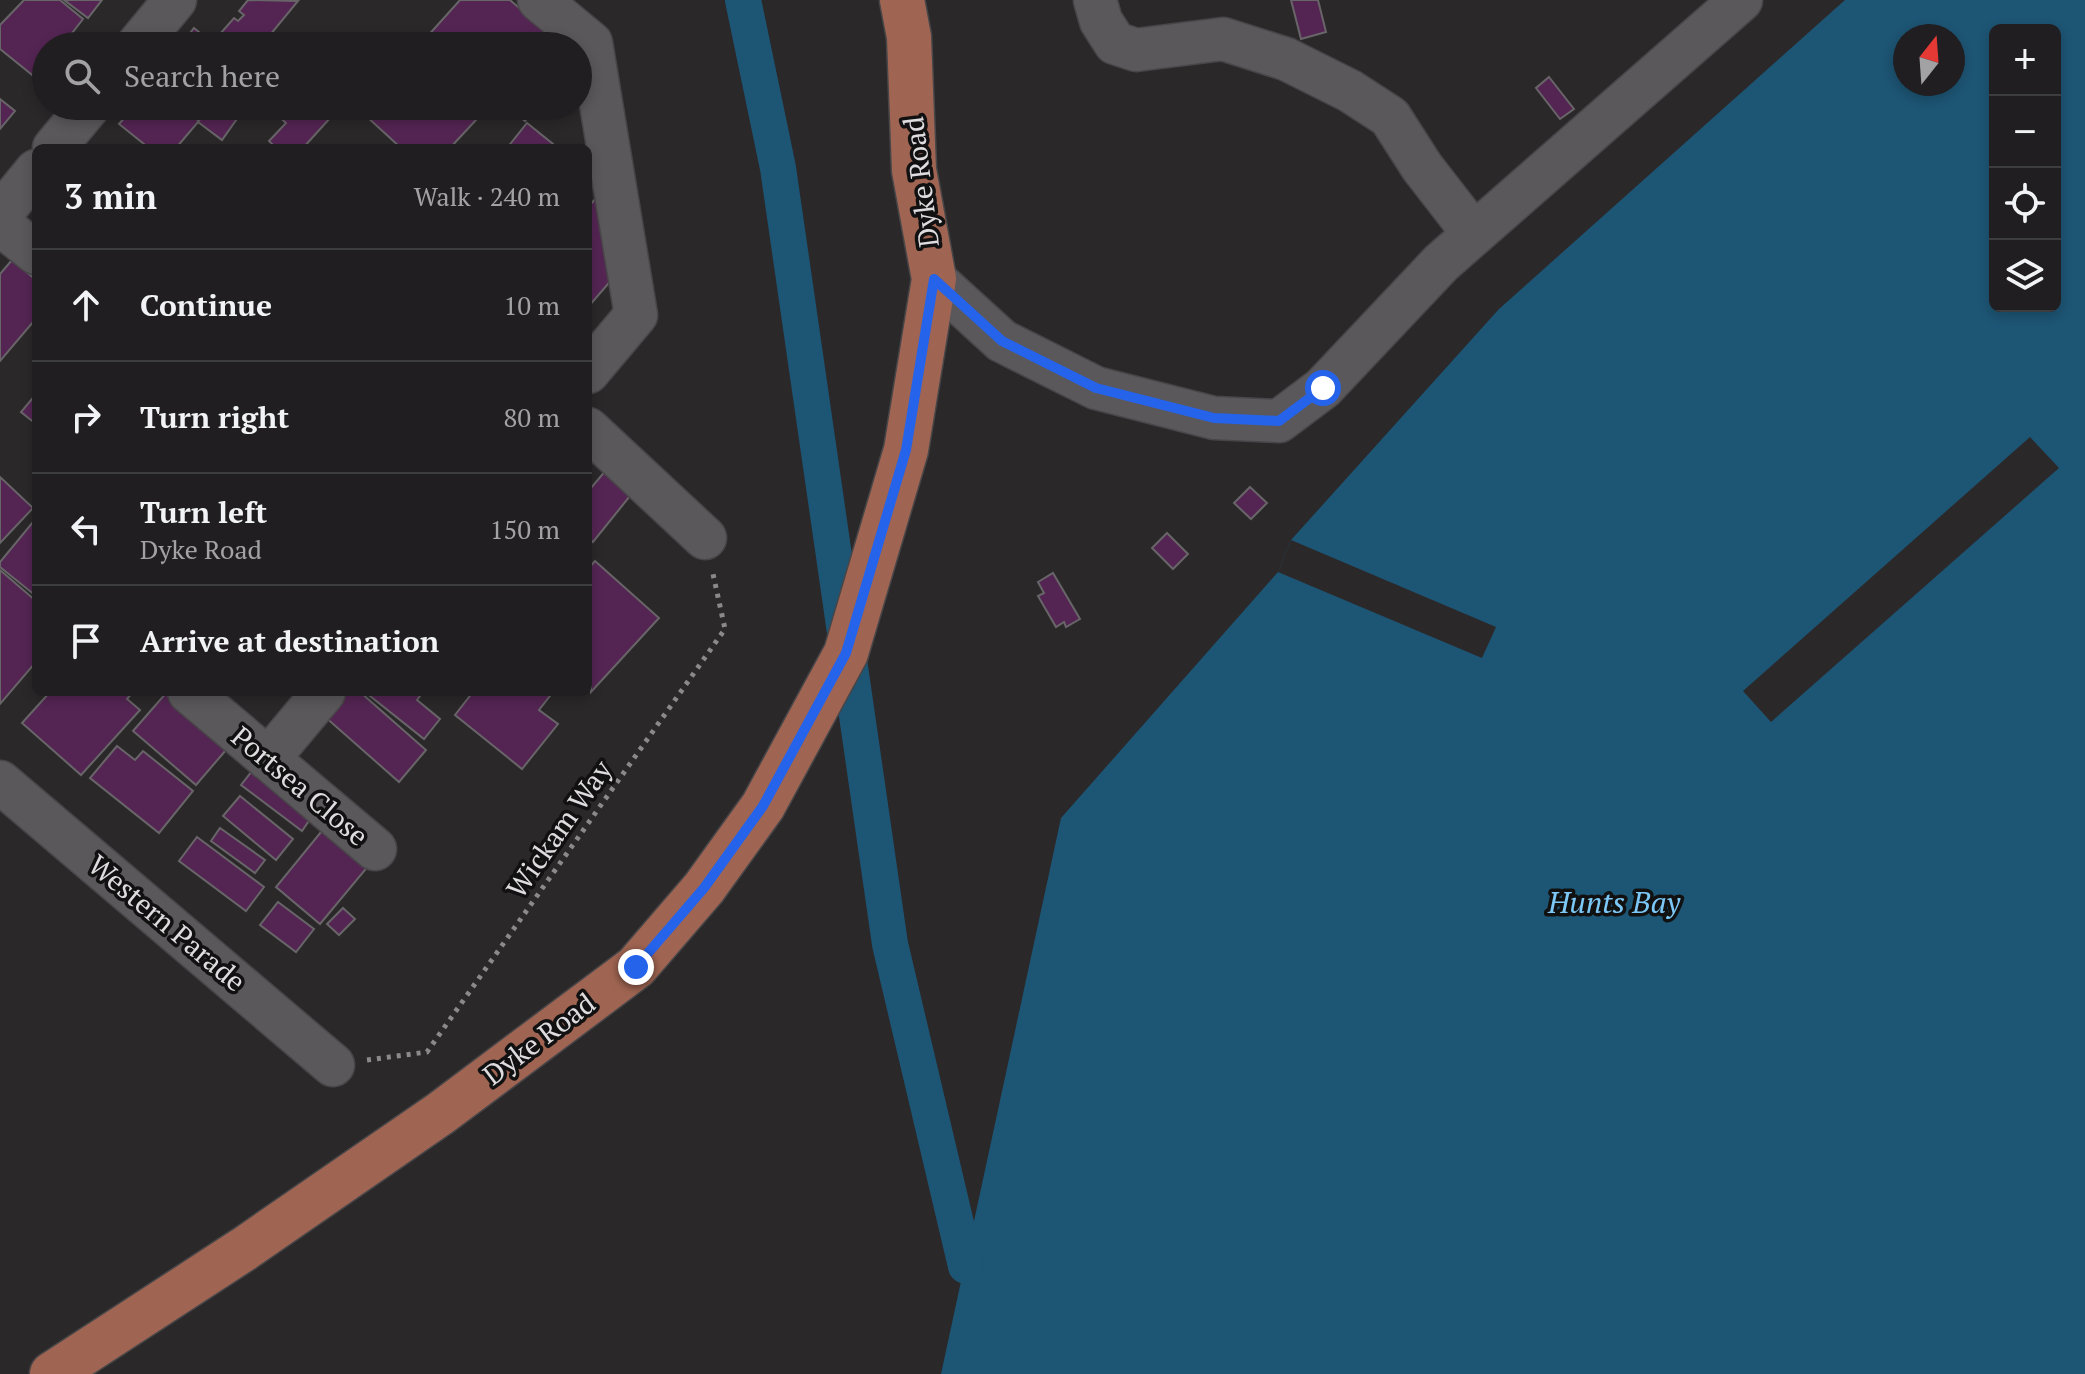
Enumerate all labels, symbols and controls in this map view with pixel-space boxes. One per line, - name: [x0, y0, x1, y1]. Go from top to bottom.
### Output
- north arrow: [1893, 24, 1965, 96]
- map controls: [1989, 24, 2061, 312]
- button: +: [1989, 24, 2061, 96]
- search box: [32, 32, 592, 120]
- icon: search: [60, 54, 104, 98]
- text: Search here: [124, 56, 280, 96]
- button: −: [1989, 96, 2061, 168]
- street label: Dyke Road: [894, 115, 947, 250]
- button: locate: [1989, 168, 2061, 240]
- text: 3 min: [64, 174, 157, 219]
- text: Walk · 240 m: [414, 179, 560, 213]
- button: layers: [1989, 240, 2061, 312]
- icon: ahead: [64, 283, 108, 327]
- text: Continue: [140, 285, 272, 325]
- text: 10 m: [504, 288, 560, 322]
- route start: [1305, 370, 1341, 406]
- icon: right: [64, 395, 108, 439]
- text: Turn right: [140, 397, 289, 437]
- text: 80 m: [504, 400, 560, 434]
- text: Turn left: [140, 492, 267, 532]
- icon: left: [64, 507, 108, 551]
- text: 150 m: [490, 512, 560, 546]
- text: Dyke Road: [140, 532, 262, 566]
- icon: arrive: [64, 619, 108, 663]
- text: Arrive at destination: [140, 621, 439, 661]
- street label: Portsea Close: [224, 718, 376, 854]
- street label: Wickam Way: [498, 752, 620, 905]
- street label: Western Parade: [81, 846, 254, 999]
- water label: Hunts Bay: [1547, 882, 1681, 922]
- route end: [618, 949, 654, 985]
- street label: Dyke Road: [475, 984, 602, 1093]

